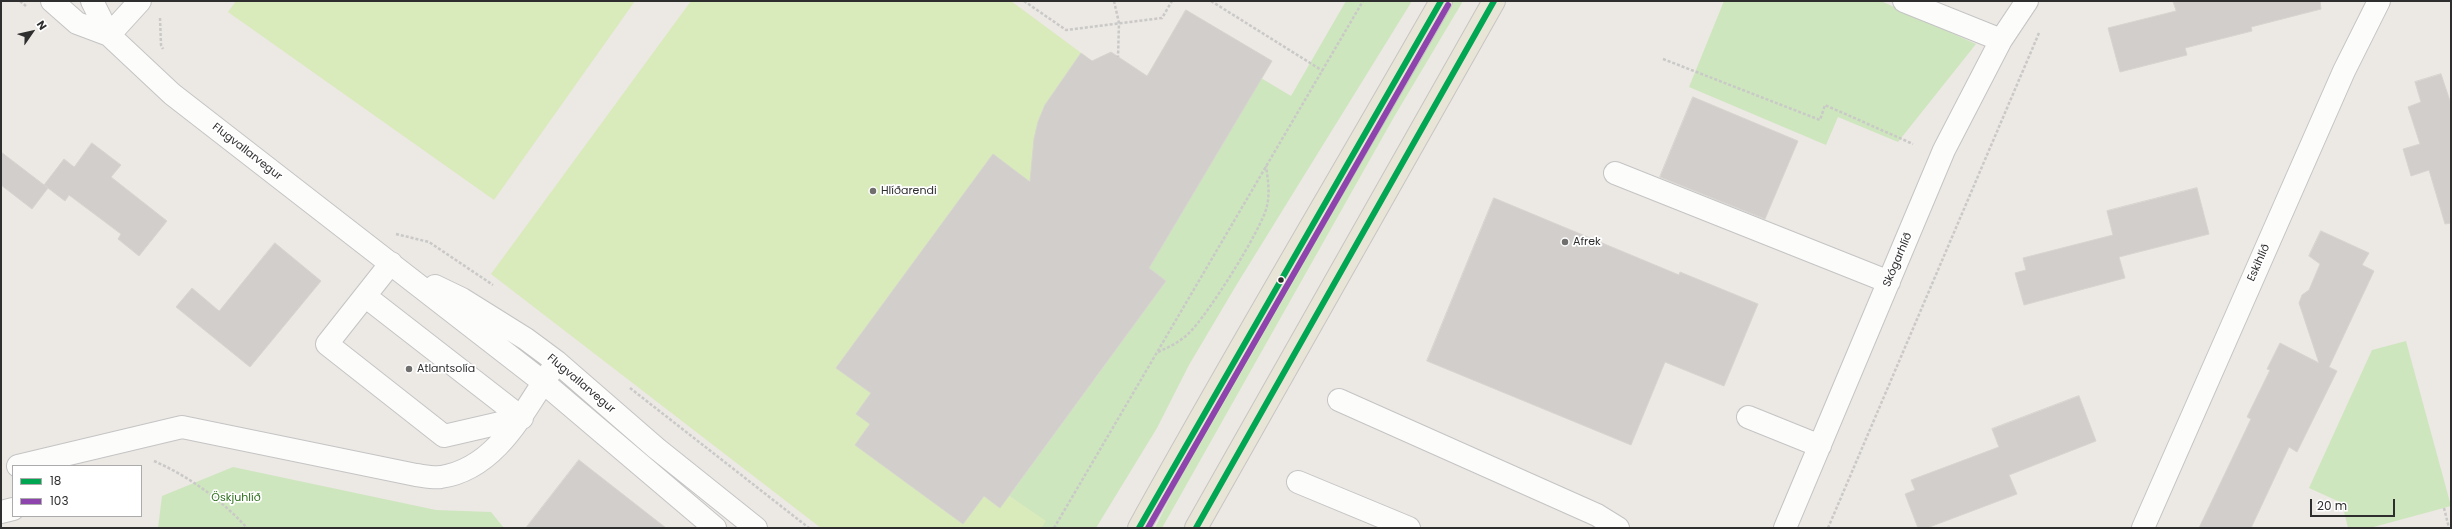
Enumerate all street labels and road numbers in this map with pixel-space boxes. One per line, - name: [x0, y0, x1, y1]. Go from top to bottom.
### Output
- street label: Flugvallarvegur: [210, 121, 284, 183]
- street label: Skógarhlíð: [1881, 231, 1915, 289]
- street label: Eskihlíð: [2245, 242, 2273, 284]
- street label: Flugvallarvegur: [544, 352, 618, 416]

